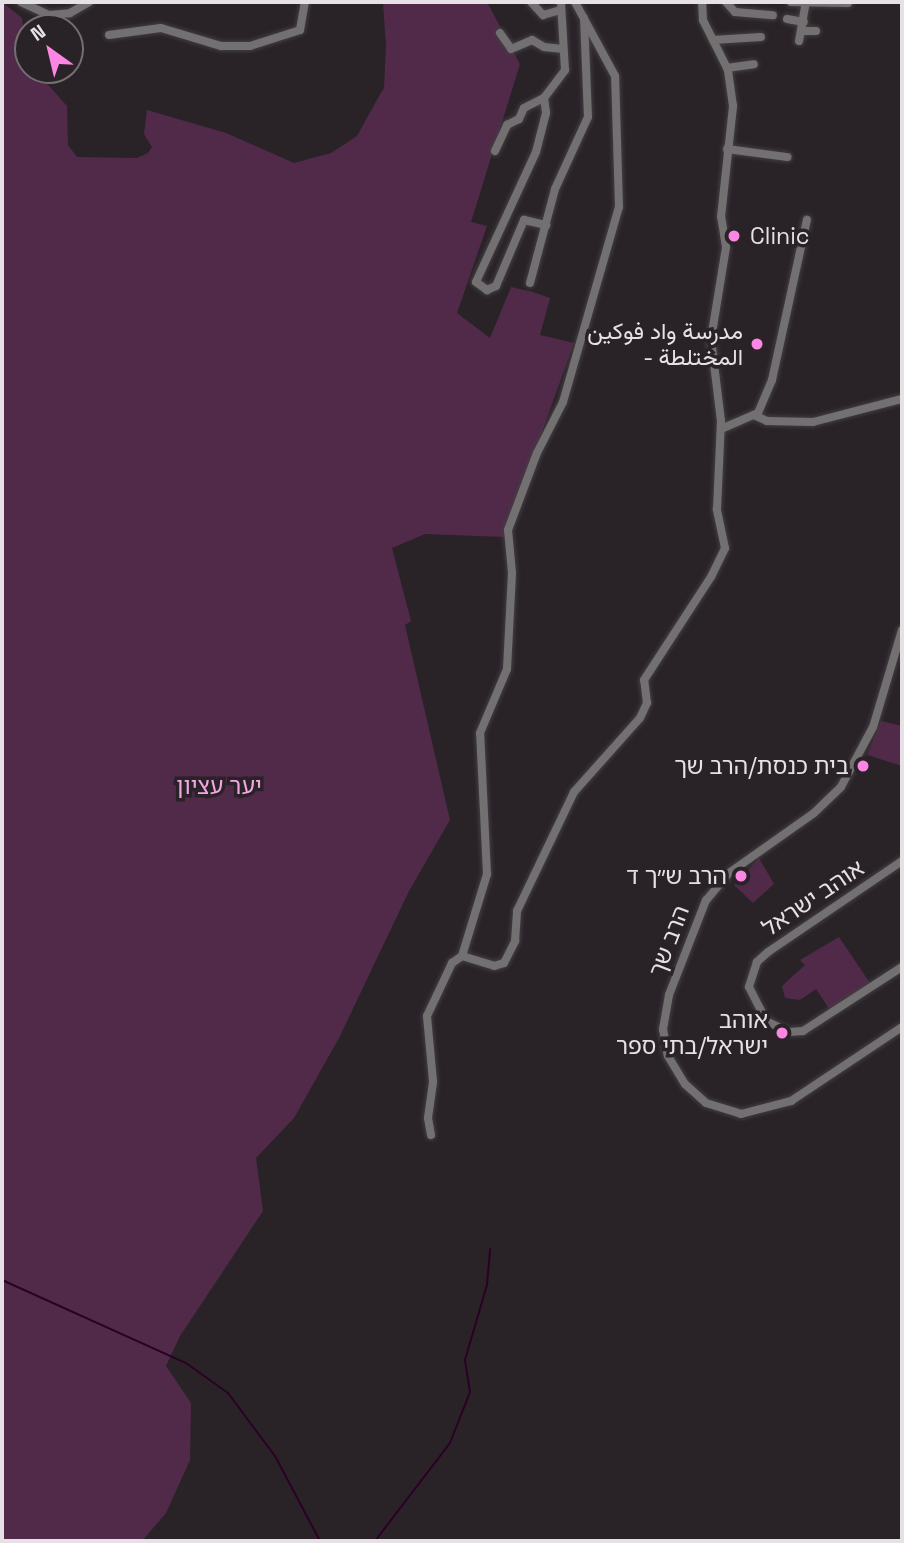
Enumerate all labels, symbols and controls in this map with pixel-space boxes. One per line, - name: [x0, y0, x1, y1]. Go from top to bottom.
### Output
- north arrow: [14, 14, 84, 84]
- text: N: [26, 19, 50, 47]
- place label: Clinic: [750, 222, 810, 250]
- marker: Clinic: [724, 226, 744, 246]
- place label: مدرسة واد فوكين - المختلطة: [587, 317, 743, 371]
- marker: مدرسة واد فوكين - المختلطة: [749, 336, 765, 352]
- place label: בית כנסת/הרב שך: [674, 752, 849, 780]
- marker: בית כנסת/הרב שך: [855, 758, 871, 774]
- park label: יער עציון: [176, 772, 262, 800]
- street label: אוהב ישראל: [757, 854, 869, 942]
- place label: הרב ש״ך ד: [626, 862, 727, 890]
- marker: הרב ש״ך ד: [733, 868, 749, 884]
- street label: הרב שך: [643, 902, 695, 980]
- place label: אוהב ישראל/בתי ספר: [616, 1006, 768, 1060]
- marker: אוהב ישראל/בתי ספר: [774, 1025, 790, 1041]

